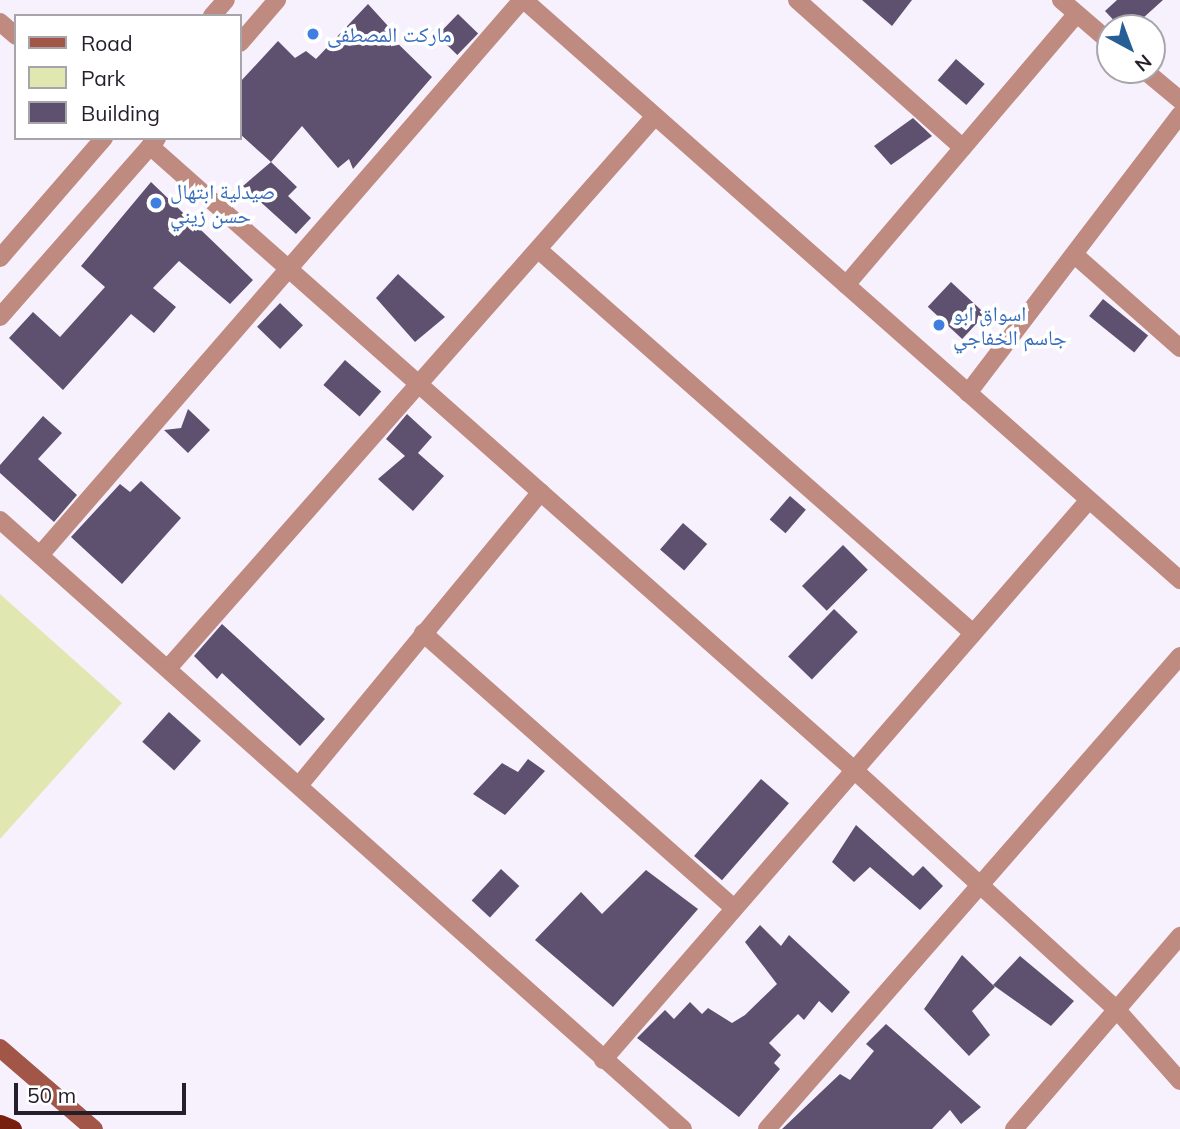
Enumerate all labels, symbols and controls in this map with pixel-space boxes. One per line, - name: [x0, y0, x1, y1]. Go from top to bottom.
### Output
- legend: [14, 14, 242, 140]
- north arrow: [1096, 14, 1166, 84]
- place label: ماركت المصطفى: [327, 21, 452, 47]
- marker: ماركت المصطفى: [305, 26, 321, 42]
- text: Road: [81, 30, 132, 56]
- text: N: [1130, 50, 1157, 77]
- text: Park: [81, 65, 125, 91]
- text: Building: [81, 100, 160, 126]
- place label: صيدلية ابتهال حسن زيني: [170, 178, 275, 228]
- marker: صيدلية ابتهال حسن زيني: [148, 195, 164, 211]
- place label: اسواق ابو جاسم الخفاجي: [953, 300, 1067, 350]
- marker: اسواق ابو جاسم الخفاجي: [931, 317, 947, 333]
- scale bar: [18, 1070, 189, 1114]
- text: 50 m: [27, 1082, 76, 1108]

